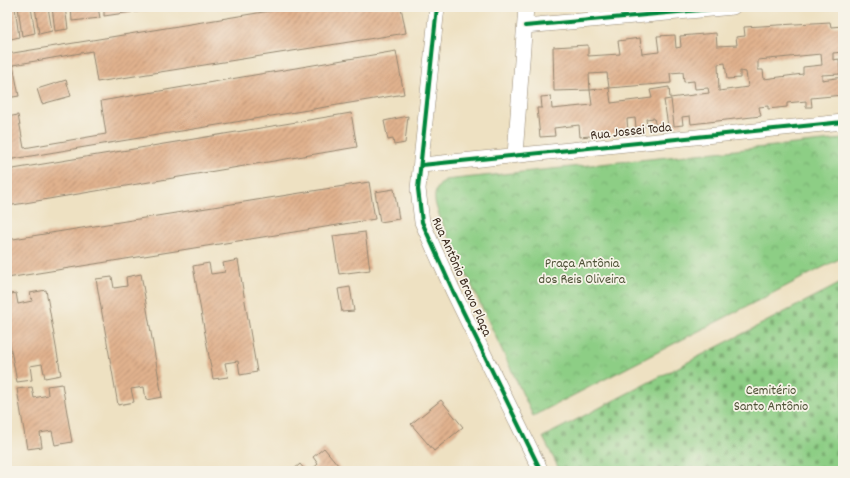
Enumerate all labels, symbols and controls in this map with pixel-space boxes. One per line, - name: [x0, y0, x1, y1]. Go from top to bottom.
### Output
- street label: Rua Jossei Toda: [589, 118, 673, 146]
- street label: Rua Antônio Bravo Plaça: [426, 214, 496, 340]
- park label: Praça Antônia dos Reis Oliveira: [539, 254, 626, 290]
- park label: Cemitério Santo Antônio: [734, 381, 808, 417]

